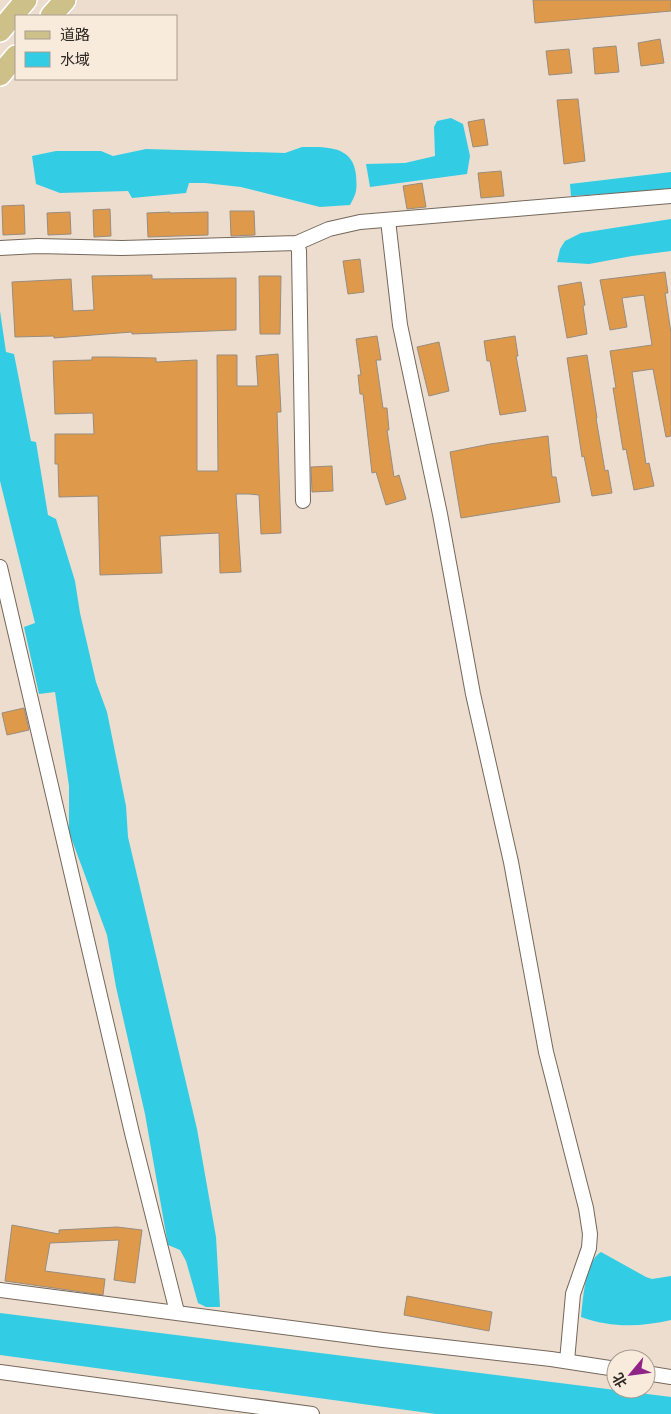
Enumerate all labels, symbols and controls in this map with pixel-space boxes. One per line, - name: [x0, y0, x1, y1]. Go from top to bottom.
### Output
- legend: [15, 15, 178, 80]
- text: 道路: [60, 24, 90, 44]
- text: 水域: [60, 49, 90, 69]
- north arrow: [606, 1349, 656, 1399]
- text: 北: [607, 1370, 631, 1391]

